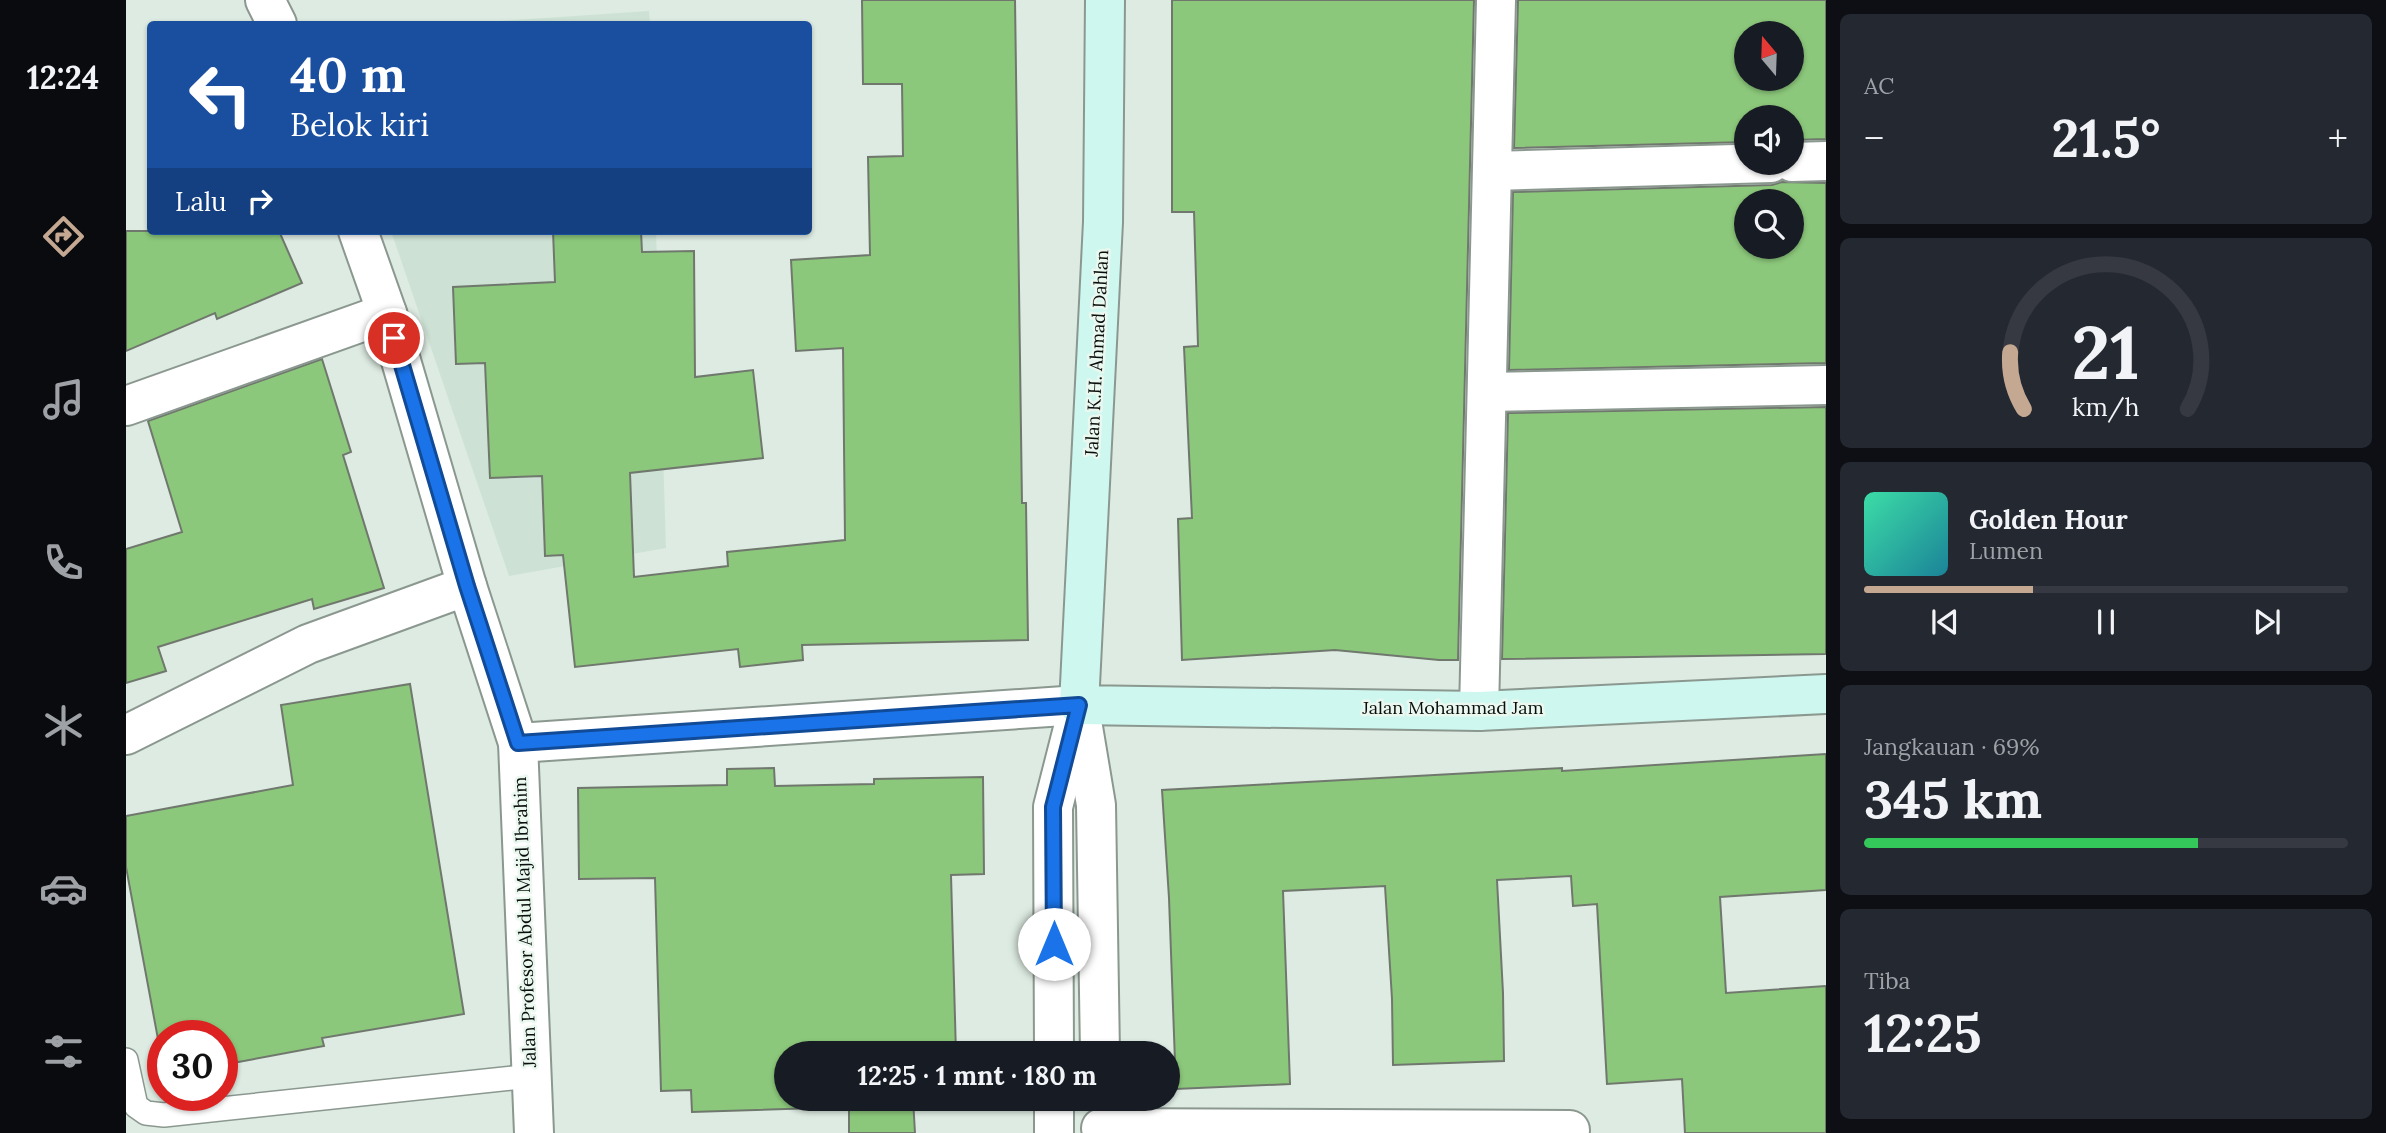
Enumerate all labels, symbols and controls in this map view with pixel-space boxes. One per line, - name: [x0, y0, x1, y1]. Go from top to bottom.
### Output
- north arrow: [1734, 21, 1804, 91]
- map controls: [1734, 21, 1804, 259]
- text: 40 m: [290, 43, 406, 105]
- icon: left: [175, 49, 266, 140]
- text: 12:24: [27, 57, 99, 98]
- text: AC: [1864, 71, 1894, 100]
- text: Belok kiri: [290, 104, 429, 145]
- button: sound: [1734, 105, 1804, 175]
- text: 21.5°: [2052, 105, 2160, 171]
- text: −: [1864, 114, 1884, 162]
- text: +: [2328, 114, 2348, 162]
- icon: right: [241, 182, 279, 220]
- text: Lalu: [175, 185, 227, 218]
- button: search: [1734, 189, 1804, 259]
- icon: directions: [39, 212, 88, 261]
- street label: Jalan K.H. Ahmad Dahlan: [1080, 249, 1113, 458]
- text: 21: [2072, 306, 2140, 399]
- pin: [364, 308, 424, 368]
- icon: arrive: [375, 319, 413, 357]
- icon: music: [39, 375, 88, 424]
- text: km/h: [2072, 390, 2140, 422]
- text: Golden Hour: [1969, 503, 2128, 536]
- text: Lumen: [1969, 536, 2043, 565]
- icon: phone: [39, 538, 88, 587]
- icon: previous: [1926, 603, 1964, 641]
- icon: pause: [2087, 603, 2125, 641]
- icon: next: [2248, 603, 2286, 641]
- street label: Jalan Mohammad Jam: [1361, 696, 1544, 719]
- icon: climate: [39, 701, 88, 750]
- text: Jangkauan · 69%: [1864, 732, 2039, 761]
- text: 345 km: [1864, 766, 2042, 832]
- street label: Jalan Profesor Abdul Majid Ibrahim: [508, 776, 541, 1069]
- icon: car: [39, 864, 88, 913]
- position arrow: [1017, 907, 1091, 981]
- text: Tiba: [1864, 966, 1910, 995]
- text: 12:25: [1864, 1000, 1982, 1066]
- speed limit sign: 30: [147, 1020, 238, 1111]
- icon: filters: [39, 1027, 88, 1076]
- text: 12:25 · 1 mnt · 180 m: [857, 1059, 1097, 1092]

